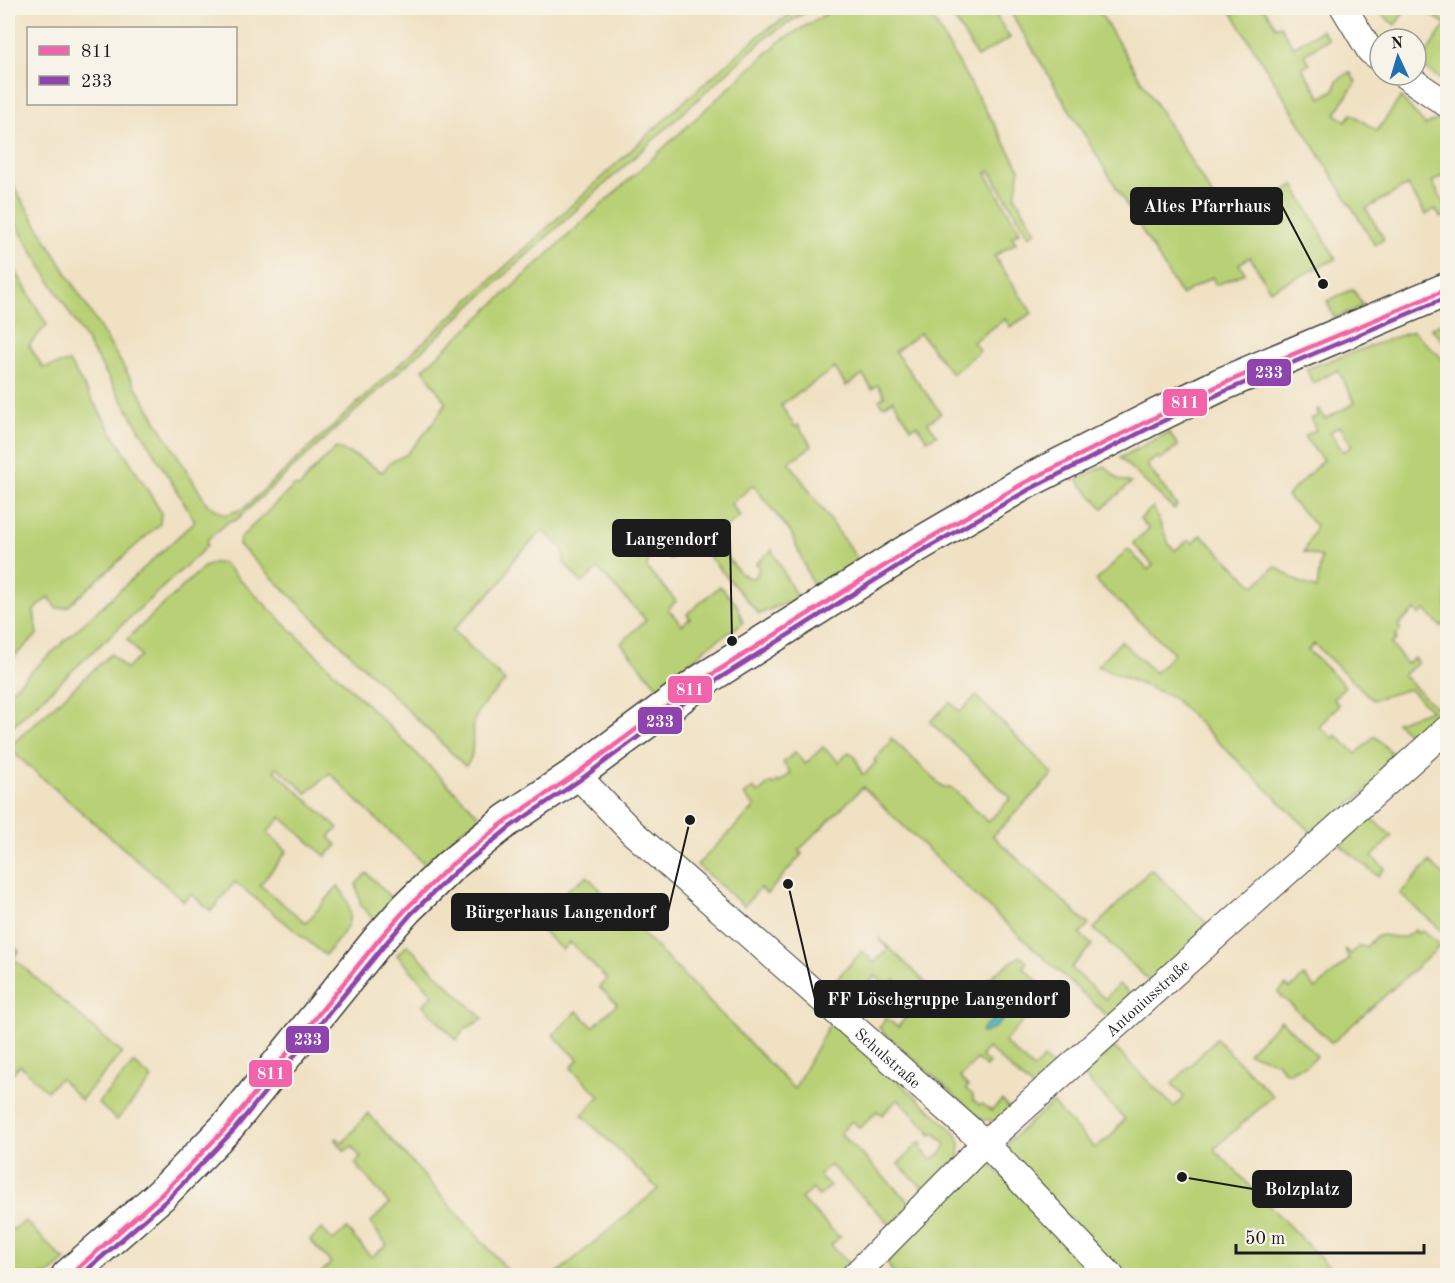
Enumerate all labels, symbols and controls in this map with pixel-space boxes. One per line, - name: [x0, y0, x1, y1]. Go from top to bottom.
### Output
- legend: [27, 27, 237, 105]
- north arrow: [1368, 27, 1428, 87]
- text: N: [1390, 36, 1405, 52]
- text: 811: [81, 43, 112, 61]
- text: 233: [81, 73, 112, 91]
- callout: Altes Pfarrhaus: [1131, 188, 1282, 224]
- text: Altes Pfarrhaus: [1143, 198, 1271, 216]
- line badge: 233: [1246, 358, 1292, 387]
- text: 233: [1255, 366, 1283, 382]
- line badge: 811: [1162, 388, 1208, 417]
- text: 811: [1171, 396, 1199, 412]
- callout: Langendorf: [613, 520, 730, 556]
- text: Langendorf: [625, 531, 719, 549]
- line badge: 811: [667, 675, 713, 704]
- text: 811: [676, 683, 704, 699]
- line badge: 233: [637, 706, 683, 735]
- text: 233: [646, 715, 674, 731]
- callout: Bürgerhaus Langendorf: [452, 894, 668, 930]
- text: Bürgerhaus Langendorf: [464, 904, 657, 922]
- street label: Antoniusstraße: [1103, 958, 1193, 1041]
- callout: FF Löschgruppe Langendorf: [815, 981, 1069, 1017]
- text: FF Löschgruppe Langendorf: [827, 991, 1059, 1009]
- line badge: 233: [285, 1025, 330, 1054]
- street label: Schulstraße: [851, 1026, 923, 1092]
- text: 233: [294, 1033, 322, 1049]
- line badge: 811: [248, 1059, 293, 1088]
- text: 811: [257, 1067, 285, 1083]
- callout: Bolzplatz: [1253, 1171, 1351, 1207]
- text: Bolzplatz: [1265, 1181, 1340, 1199]
- scale bar: [1236, 1217, 1424, 1255]
- text: 50 m: [1245, 1230, 1285, 1248]

